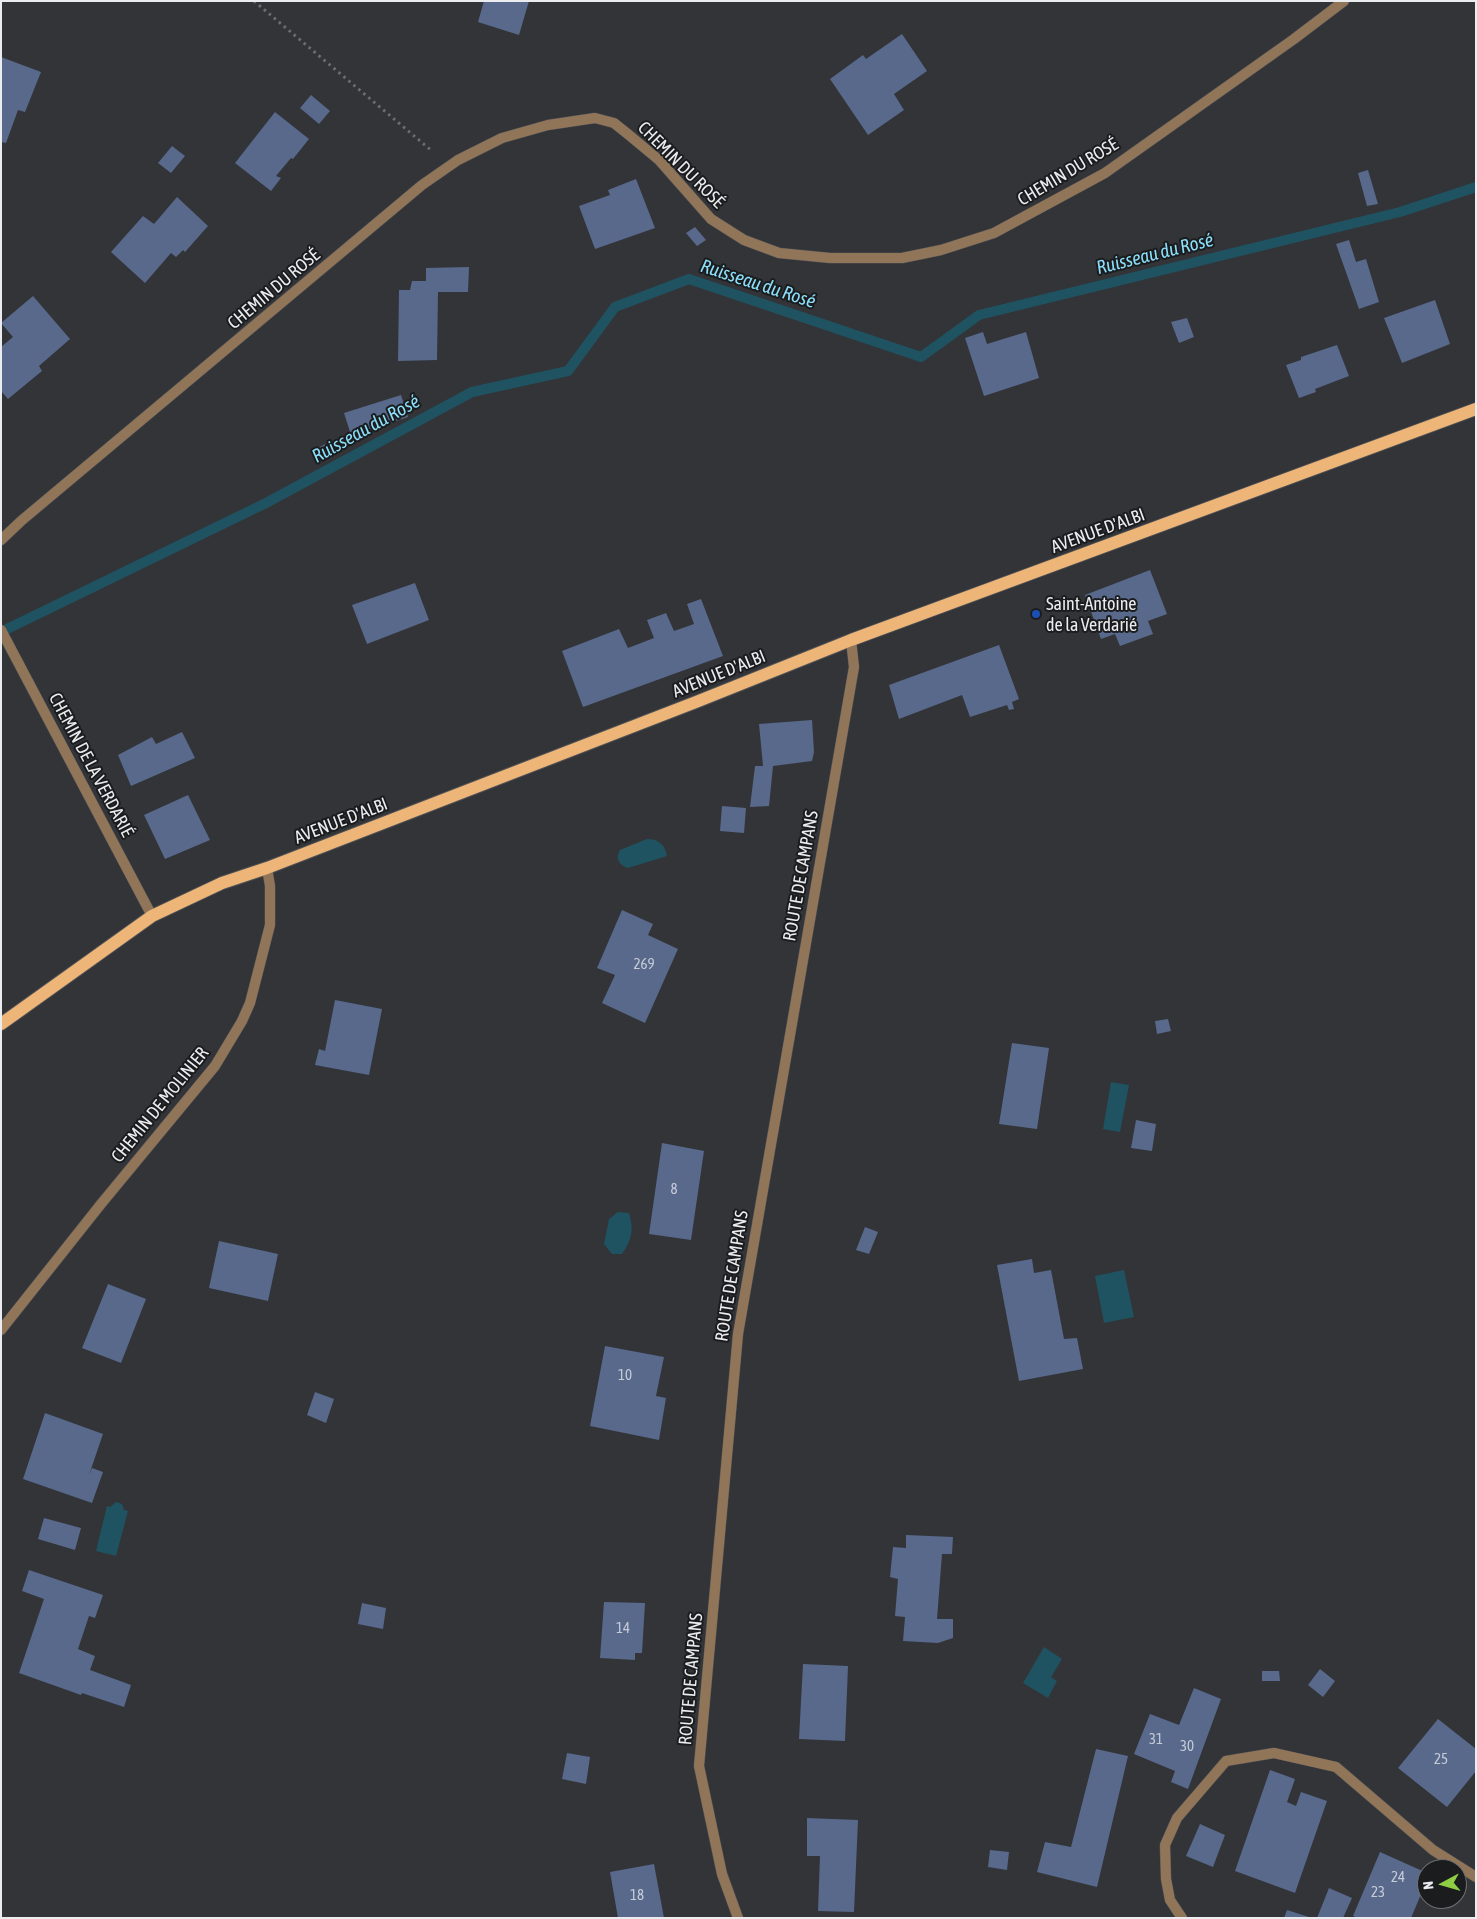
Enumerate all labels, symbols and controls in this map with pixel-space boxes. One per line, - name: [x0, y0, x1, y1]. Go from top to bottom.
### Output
- street label: CHEMIN DU ROSÉ: [633, 117, 729, 213]
- street label: CHEMIN DU ROSÉ: [1014, 133, 1122, 211]
- water label: Ruisseau du Rosé: [1094, 228, 1216, 280]
- street label: CHEMIN DU ROSÉ: [224, 244, 324, 334]
- water label: Ruisseau du Rosé: [697, 255, 819, 313]
- water label: Ruisseau du Rosé: [308, 390, 424, 468]
- street label: AVENUE D'ALBI: [1048, 504, 1148, 558]
- place label: Saint-Antoine de la Verdarié: [1046, 593, 1137, 636]
- marker: Saint-Antoine de la Verdarié: [1030, 608, 1042, 620]
- street label: AVENUE D'ALBI: [669, 646, 769, 702]
- street label: CHEMIN DE LA VERDARIÉ: [44, 689, 138, 841]
- street label: AVENUE D'ALBI: [291, 793, 391, 849]
- street label: ROUTE DE CAMPANS: [779, 809, 823, 943]
- house number: 269: [633, 955, 655, 973]
- street label: CHEMIN DE MOLINIER: [107, 1043, 213, 1167]
- house number: 8: [670, 1180, 678, 1198]
- street label: ROUTE DE CAMPANS: [711, 1209, 753, 1343]
- house number: 10: [618, 1366, 632, 1384]
- street label: ROUTE DE CAMPANS: [674, 1612, 708, 1746]
- house number: 14: [616, 1619, 630, 1637]
- house number: 31: [1149, 1730, 1163, 1748]
- house number: 30: [1180, 1737, 1194, 1755]
- house number: 25: [1434, 1750, 1448, 1768]
- north arrow: [1417, 1859, 1467, 1909]
- house number: 24: [1391, 1868, 1405, 1886]
- text: N: [1420, 1881, 1436, 1890]
- house number: 23: [1371, 1883, 1385, 1901]
- house number: 18: [630, 1886, 644, 1904]

